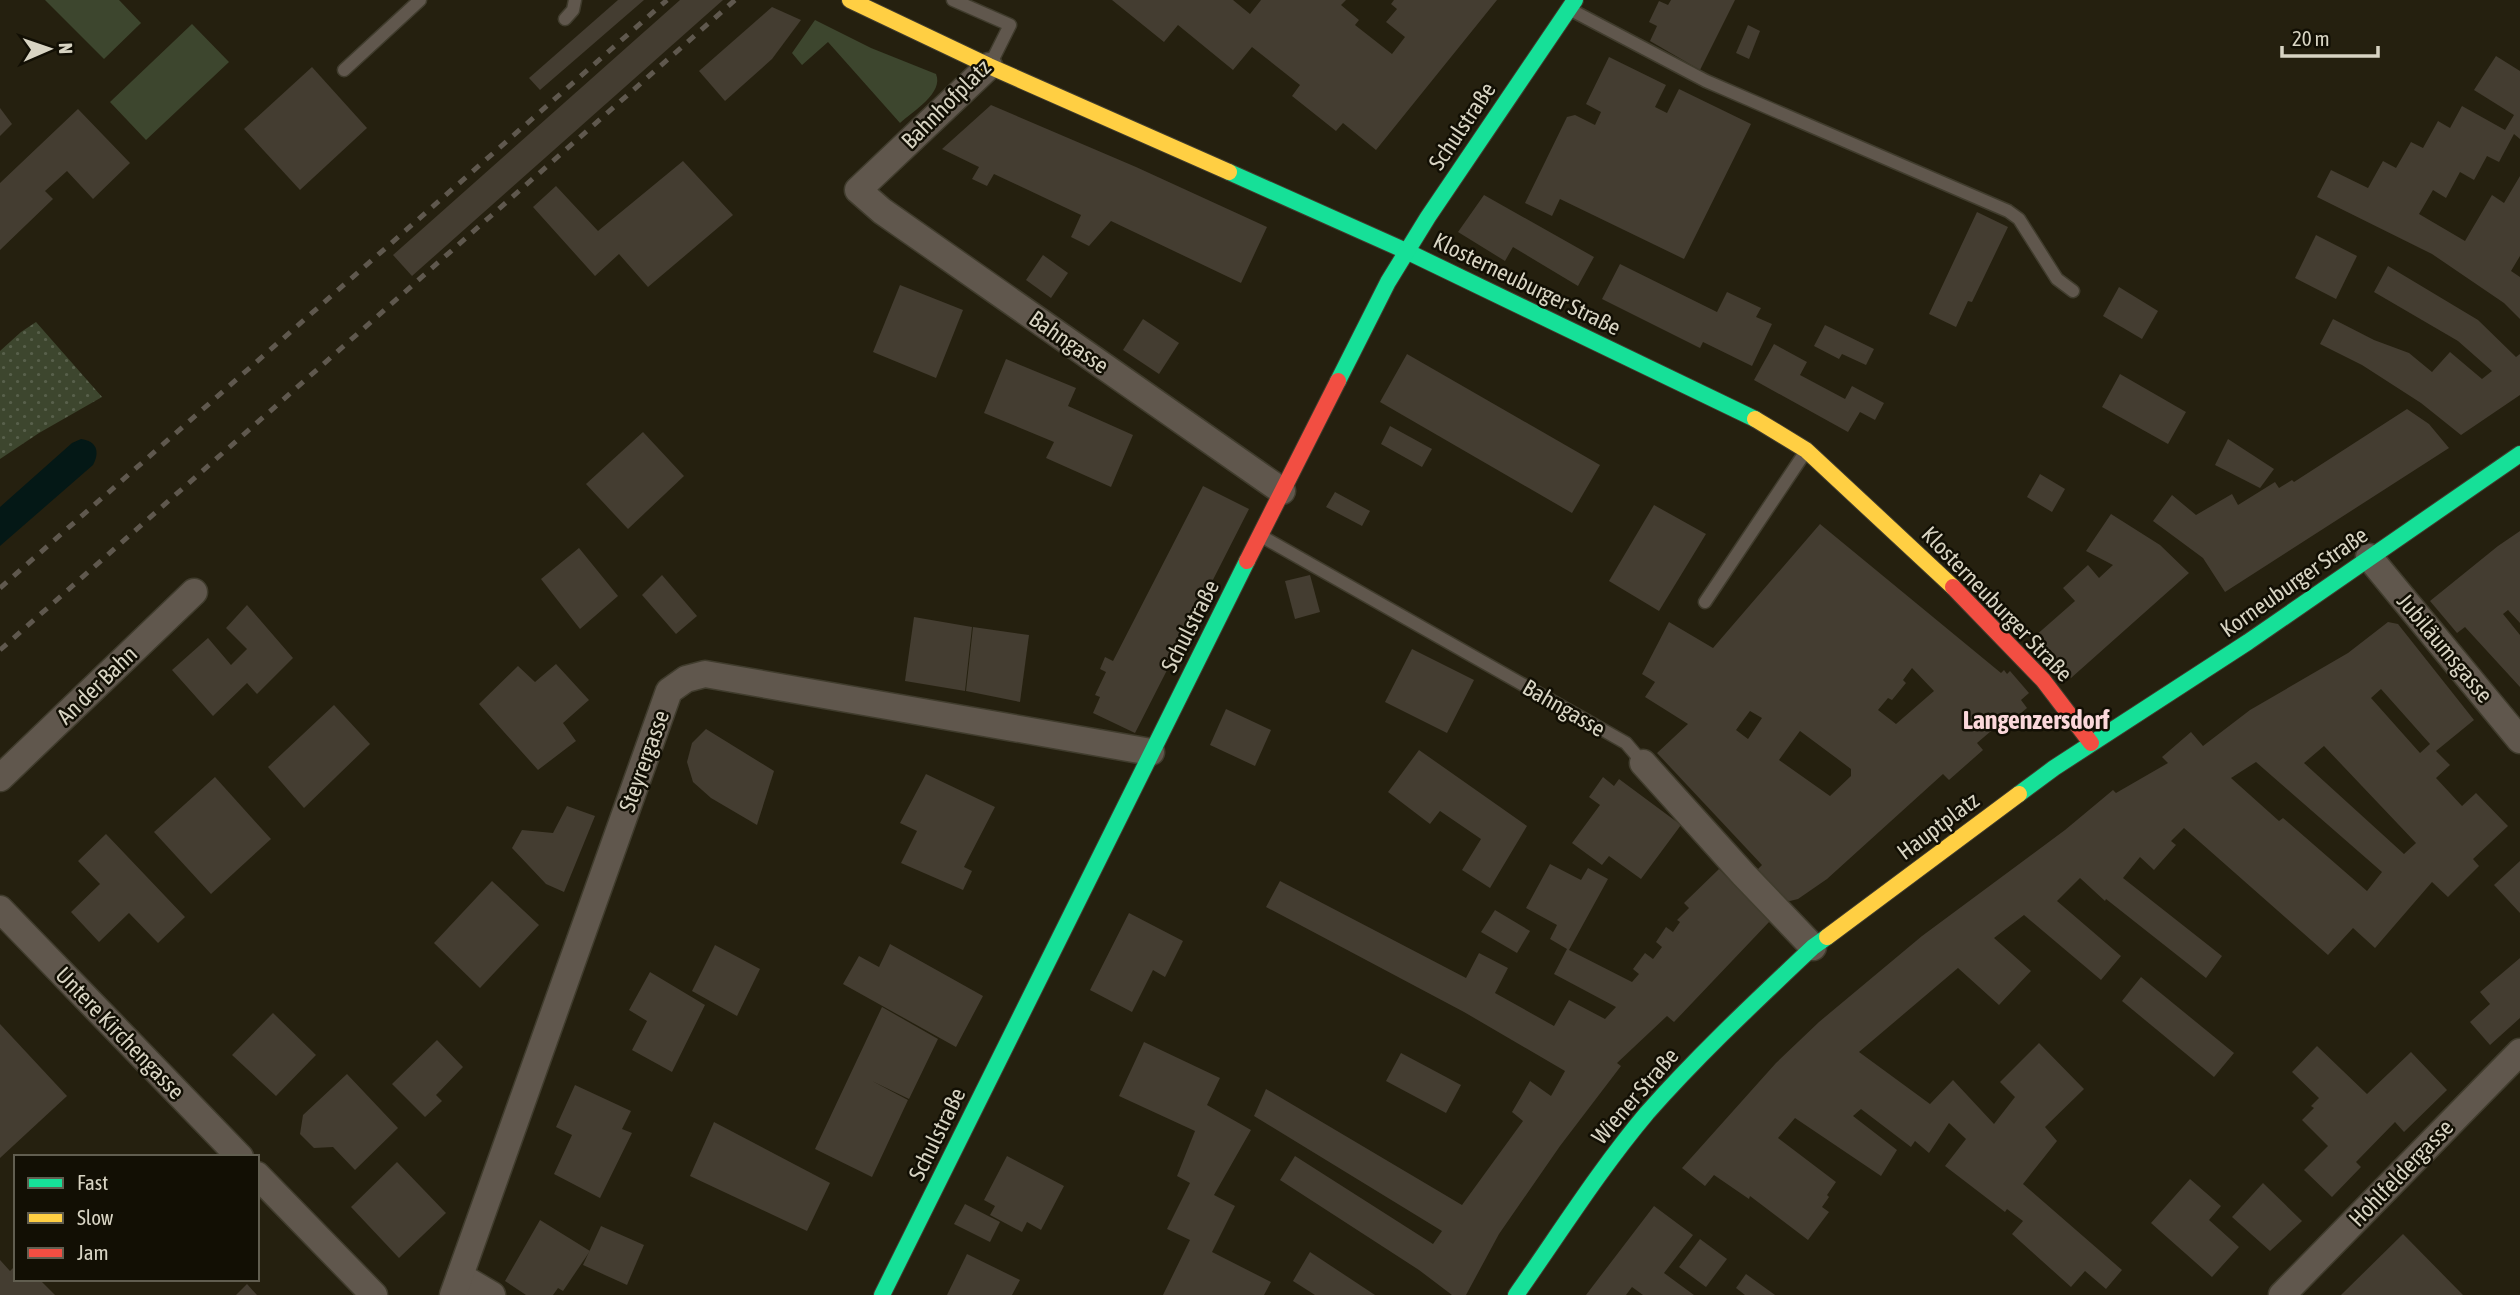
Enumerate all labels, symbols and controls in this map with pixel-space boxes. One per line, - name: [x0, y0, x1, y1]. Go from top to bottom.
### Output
- north arrow: [14, 14, 84, 84]
- scale bar: [2282, 14, 2378, 58]
- text: 20 m: [2292, 26, 2330, 50]
- text: N: [55, 42, 77, 54]
- street label: Bahnhofplatz: [896, 54, 996, 154]
- street label: Schulstraße: [1423, 77, 1501, 175]
- street label: Klosterneuburger Straße: [1429, 227, 1625, 341]
- street label: Bahngasse: [1024, 305, 1114, 379]
- street label: Klosterneuburger Straße: [1916, 521, 2078, 687]
- street label: Korneuburger Straße: [2215, 522, 2373, 642]
- street label: Schulstraße: [1156, 576, 1224, 676]
- street label: Jubiläumsgasse: [2392, 588, 2498, 708]
- street label: An der Bahn: [52, 641, 142, 729]
- street label: Bahngasse: [1518, 674, 1610, 742]
- district label: Langenzersdorf: [1963, 705, 2110, 735]
- street label: Steyrergasse: [614, 707, 674, 815]
- street label: Hauptplatz: [1892, 787, 1984, 865]
- street label: Untere Kirchengasse: [50, 962, 190, 1104]
- street label: Wiener Straße: [1586, 1043, 1684, 1149]
- street label: Schulstraße: [903, 1084, 971, 1184]
- street label: Hohlfeldergasse: [2344, 1114, 2458, 1232]
- legend: [14, 1155, 259, 1281]
- text: Fast: [77, 1170, 108, 1194]
- text: Slow: [77, 1205, 114, 1229]
- text: Jam: [77, 1240, 109, 1264]

